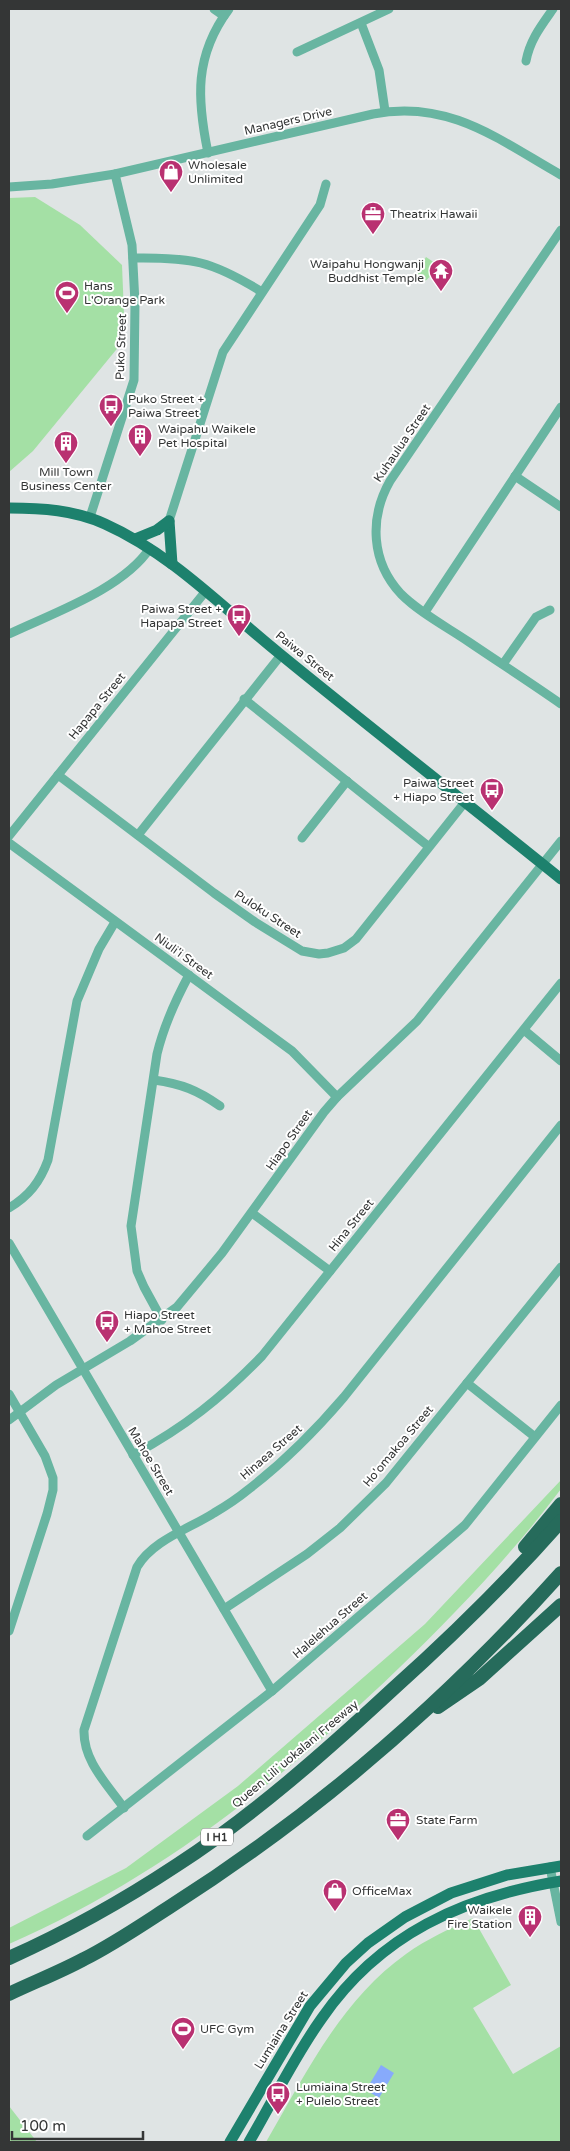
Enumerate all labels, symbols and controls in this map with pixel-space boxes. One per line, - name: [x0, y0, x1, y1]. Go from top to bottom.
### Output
- street label: Managers Drive: [243, 104, 334, 138]
- place label: Wholesale Unlimited: [188, 158, 247, 186]
- shop icon: Wholesale Unlimited: [158, 159, 184, 193]
- office icon: Theatrix Hawaii: [360, 201, 386, 235]
- place label: Theatrix Hawaii: [390, 207, 478, 221]
- place label: Waipahu Hongwanji Buddhist Temple: [310, 257, 424, 285]
- temple icon: Waipahu Hongwanji Buddhist Temple: [428, 258, 454, 292]
- place label: Hans L'Orange Park: [84, 279, 165, 307]
- sports icon: Hans L'Orange Park: [54, 280, 80, 314]
- street label: Puko Street: [113, 313, 129, 380]
- place label: Puko Street + Paiwa Street: [128, 392, 205, 420]
- bus stop icon: Puko Street + Paiwa Street: [98, 393, 124, 427]
- street label: Kuhaulua Street: [371, 401, 434, 485]
- place label: Waipahu Waikele Pet Hospital: [158, 422, 256, 450]
- building icon: Waipahu Waikele Pet Hospital: [127, 423, 153, 457]
- building icon: Mill Town Business Center: [53, 430, 79, 464]
- place label: Mill Town Business Center: [20, 465, 112, 493]
- place label: Paiwa Street + Hapapa Street: [140, 602, 222, 630]
- bus stop icon: Paiwa Street + Hapapa Street: [226, 603, 252, 637]
- street label: Paiwa Street: [273, 628, 337, 684]
- street label: Hapapa Street: [66, 669, 128, 742]
- place label: Paiwa Street + Hiapo Street: [393, 776, 474, 804]
- bus stop icon: Paiwa Street + Hiapo Street: [479, 777, 505, 811]
- street label: Puloku Street: [232, 887, 304, 941]
- street label: Niuli'i Street: [152, 930, 216, 982]
- street label: Hiapo Street: [263, 1107, 315, 1173]
- street label: Hina Street: [326, 1196, 377, 1254]
- place label: Hiapo Street + Mahoe Street: [124, 1308, 211, 1336]
- bus stop icon: Hiapo Street + Mahoe Street: [94, 1309, 120, 1343]
- street label: Ho'omakoa Street: [360, 1402, 436, 1489]
- street label: Hinaea Street: [237, 1421, 305, 1483]
- street label: Mahoe Street: [125, 1424, 177, 1498]
- street label: Halelehua Street: [290, 1589, 370, 1661]
- street label: Queen Liliʻuokalani Freeway: [229, 1697, 361, 1811]
- office icon: State Farm: [385, 1807, 411, 1841]
- place label: State Farm: [416, 1813, 477, 1827]
- road number: I H1: [201, 1828, 233, 1845]
- shop icon: OfficeMax: [322, 1878, 348, 1912]
- place label: OfficeMax: [352, 1884, 412, 1898]
- place label: Waikele Fire Station: [447, 1903, 512, 1931]
- building icon: Waikele Fire Station: [517, 1904, 543, 1938]
- street label: Lumiaina Street: [251, 1988, 311, 2072]
- sports icon: UFC Gym: [170, 2016, 196, 2050]
- place label: UFC Gym: [200, 2022, 254, 2036]
- place label: Lumiaina Street + Pulelo Street: [296, 2080, 386, 2108]
- bus stop icon: Lumiaina Street + Pulelo Street: [265, 2081, 291, 2115]
- scale bar: [12, 2108, 144, 2140]
- text: 100 m: [20, 2117, 66, 2135]

